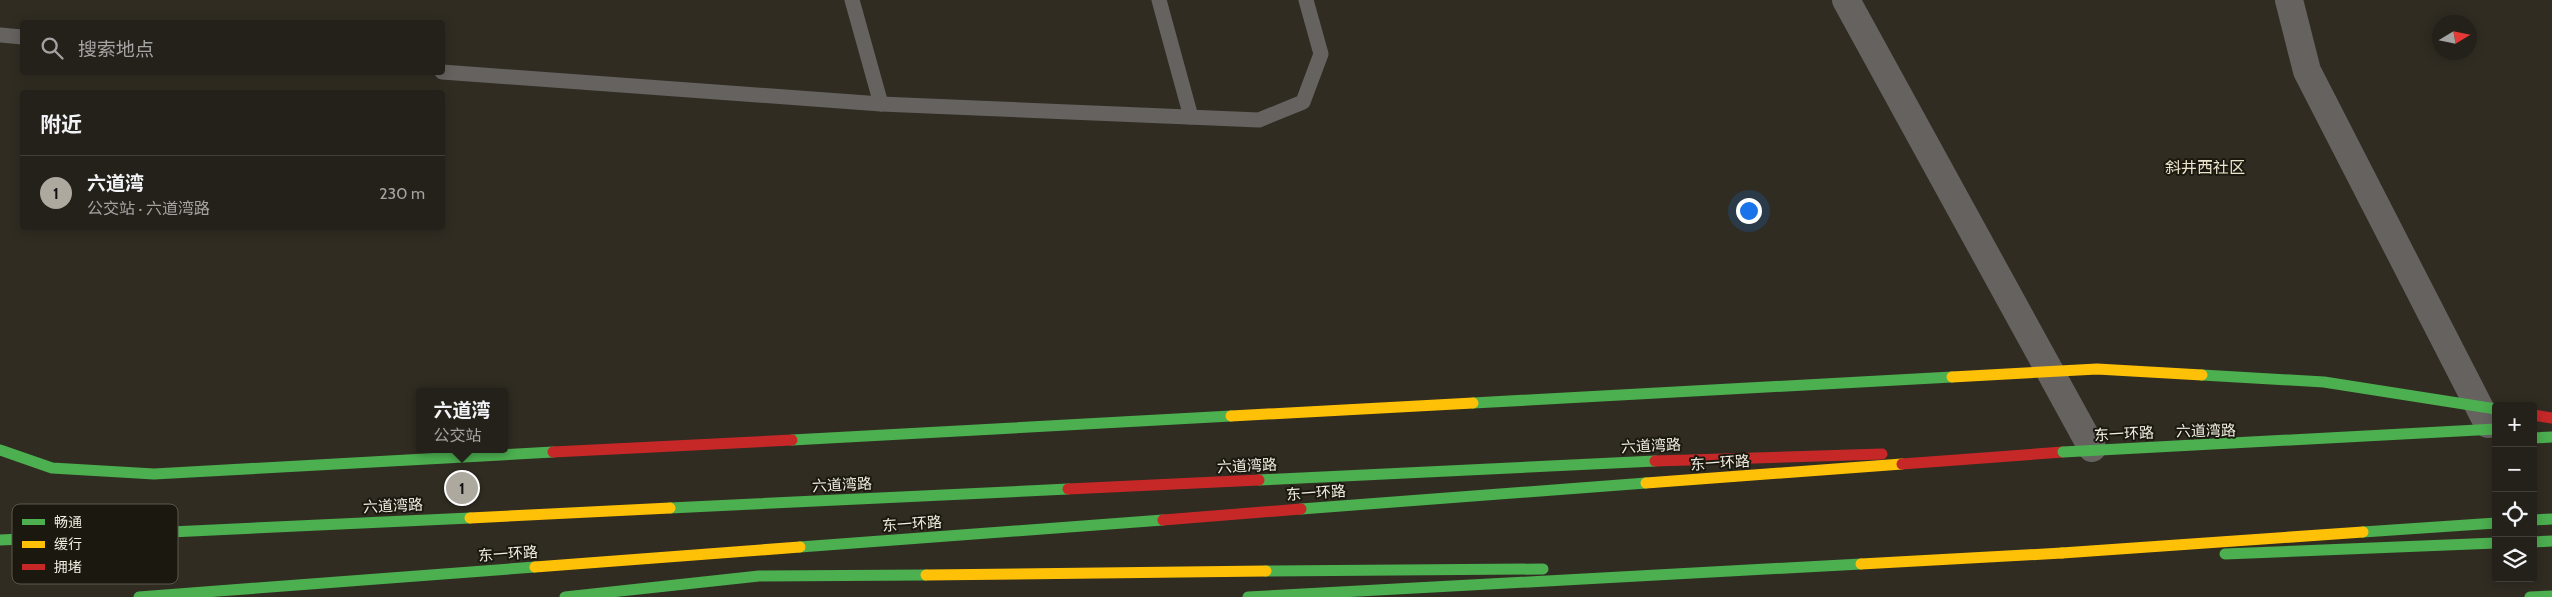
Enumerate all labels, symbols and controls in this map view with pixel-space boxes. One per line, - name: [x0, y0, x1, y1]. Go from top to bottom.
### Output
- north arrow: [2432, 15, 2477, 60]
- search box: [20, 20, 445, 75]
- icon: search: [38, 34, 66, 62]
- text: 搜索地点: [78, 38, 154, 61]
- text: 附近: [40, 112, 82, 137]
- district label: 斜井西社区: [2165, 158, 2245, 177]
- text: 六道湾: [87, 172, 144, 195]
- text: 1: [53, 184, 59, 203]
- text: 230 m: [379, 184, 425, 203]
- your location: [1736, 198, 1762, 224]
- text: 公交站 · 六道湾路: [87, 199, 210, 218]
- popup: [416, 388, 508, 453]
- text: 六道湾: [433, 399, 491, 422]
- map controls: [2492, 402, 2537, 582]
- button: +: [2492, 402, 2537, 447]
- street label: 六道湾路: [2176, 421, 2236, 441]
- street label: 东一环路: [2094, 423, 2154, 445]
- text: 公交站: [433, 426, 482, 445]
- street label: 六道湾路: [1621, 435, 1681, 457]
- button: −: [2492, 447, 2537, 492]
- street label: 东一环路: [1689, 452, 1751, 474]
- street label: 六道湾路: [1217, 455, 1277, 477]
- pin: 1: [446, 469, 478, 507]
- street label: 六道湾路: [812, 474, 872, 496]
- street label: 东一环路: [1285, 482, 1347, 504]
- button: locate: [2492, 492, 2537, 537]
- street label: 六道湾路: [363, 495, 423, 517]
- legend: [12, 504, 178, 584]
- text: 畅通: [54, 513, 82, 531]
- street label: 东一环路: [881, 513, 943, 535]
- text: 缓行: [54, 535, 82, 553]
- button: layers: [2492, 537, 2537, 582]
- street label: 东一环路: [477, 543, 539, 565]
- text: 拥堵: [54, 558, 82, 576]

